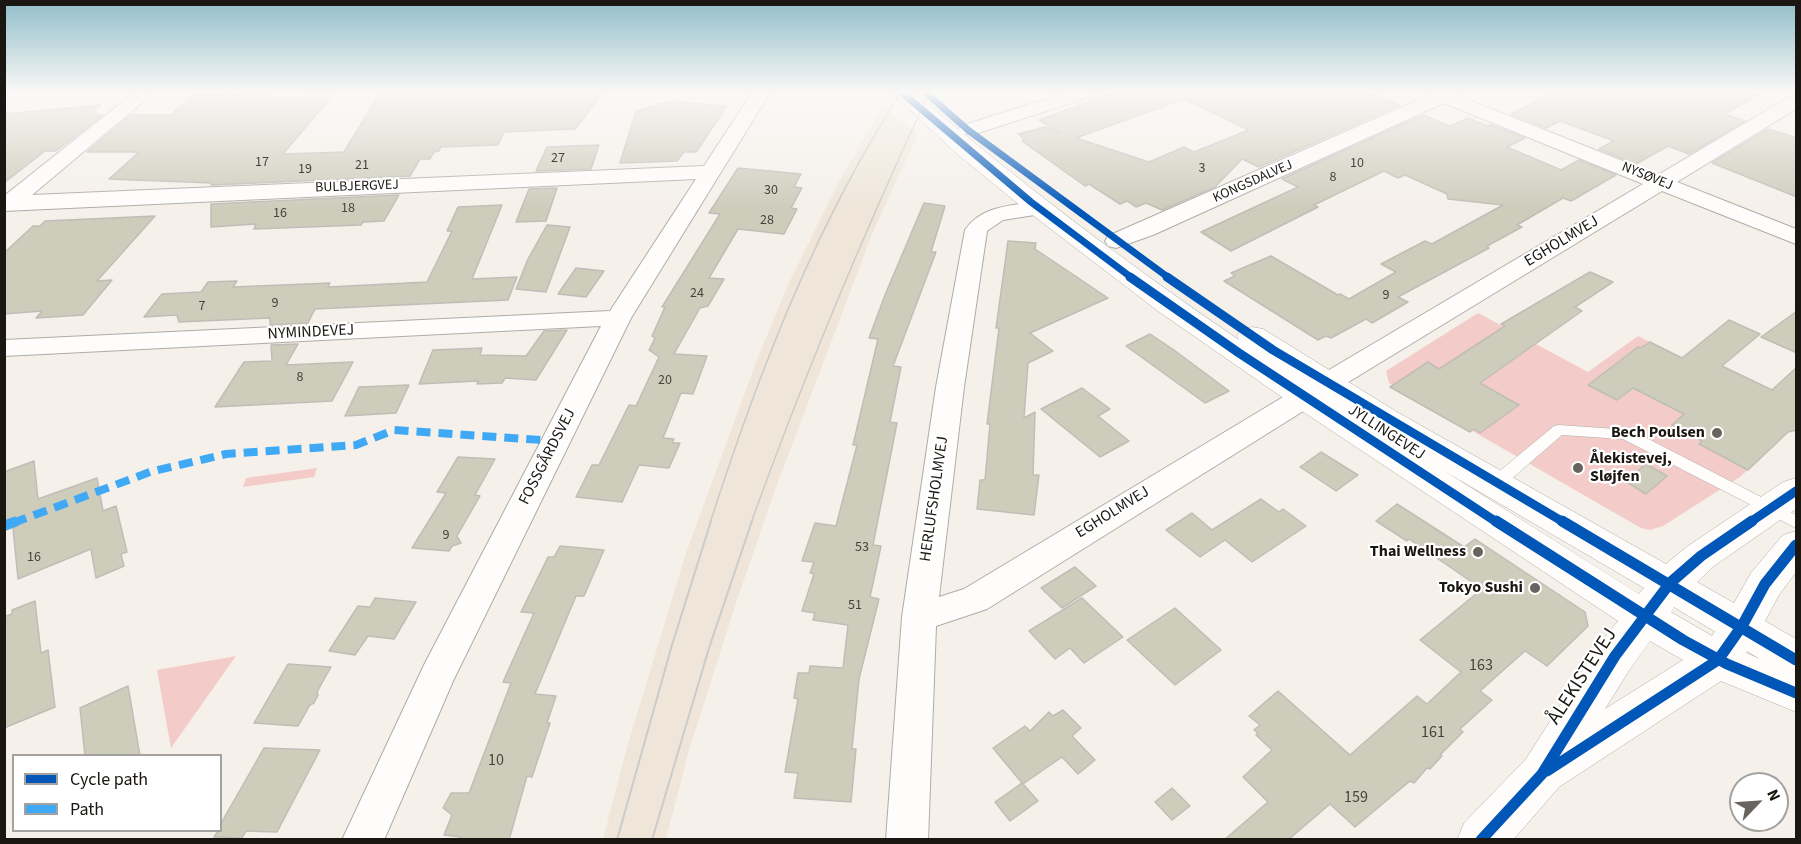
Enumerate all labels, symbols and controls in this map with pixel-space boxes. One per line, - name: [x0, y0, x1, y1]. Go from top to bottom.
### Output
- house number: 27: [551, 151, 565, 167]
- house number: 17: [255, 155, 269, 171]
- house number: 10: [1350, 156, 1364, 172]
- street label: KONGSDALVEJ: [1211, 157, 1295, 207]
- house number: 21: [355, 158, 369, 174]
- street label: NYSØVEJ: [1619, 159, 1675, 195]
- house number: 3: [1199, 161, 1205, 177]
- house number: 19: [298, 162, 312, 178]
- house number: 8: [1330, 170, 1336, 186]
- street label: BULBJERGVEJ: [315, 177, 399, 197]
- house number: 30: [764, 183, 778, 199]
- house number: 18: [341, 201, 355, 217]
- house number: 16: [273, 206, 287, 222]
- street label: EGHOLMVEJ: [1521, 212, 1603, 272]
- house number: 28: [760, 213, 774, 229]
- house number: 24: [690, 286, 704, 302]
- house number: 9: [1383, 288, 1389, 304]
- house number: 9: [272, 296, 278, 312]
- house number: 7: [199, 299, 205, 315]
- street label: NYMINDEVEJ: [267, 321, 355, 345]
- house number: 8: [297, 370, 303, 386]
- house number: 20: [658, 373, 672, 389]
- street label: JYLLINGEVEJ: [1344, 401, 1428, 465]
- street label: FOSSGÅRDSVEJ: [515, 406, 581, 508]
- place label: Bech Poulsen: [1611, 423, 1705, 443]
- marker: Bech Poulsen: [1710, 426, 1724, 440]
- street label: HERLUFSHOLMVEJ: [917, 435, 953, 563]
- place label: Ålekistevej, Sløjfen: [1590, 449, 1672, 487]
- marker: Ålekistevej, Sløjfen: [1571, 461, 1585, 475]
- street label: EGHOLMVEJ: [1073, 483, 1153, 543]
- house number: 9: [443, 528, 449, 544]
- house number: 53: [855, 540, 869, 556]
- place label: Thai Wellness: [1370, 542, 1466, 562]
- marker: Thai Wellness: [1471, 545, 1485, 559]
- house number: 16: [27, 550, 41, 566]
- place label: Tokyo Sushi: [1439, 578, 1523, 598]
- marker: Tokyo Sushi: [1528, 581, 1542, 595]
- house number: 51: [848, 598, 862, 614]
- street label: ÅLEKISTEVEJ: [1543, 624, 1623, 730]
- house number: 163: [1469, 656, 1493, 676]
- house number: 161: [1421, 723, 1445, 743]
- house number: 10: [488, 751, 504, 771]
- legend: [12, 754, 222, 832]
- text: Cycle path: [70, 767, 148, 792]
- north arrow: [1729, 772, 1789, 832]
- text: N: [1761, 786, 1786, 805]
- house number: 159: [1344, 788, 1368, 808]
- text: Path: [70, 797, 104, 822]

